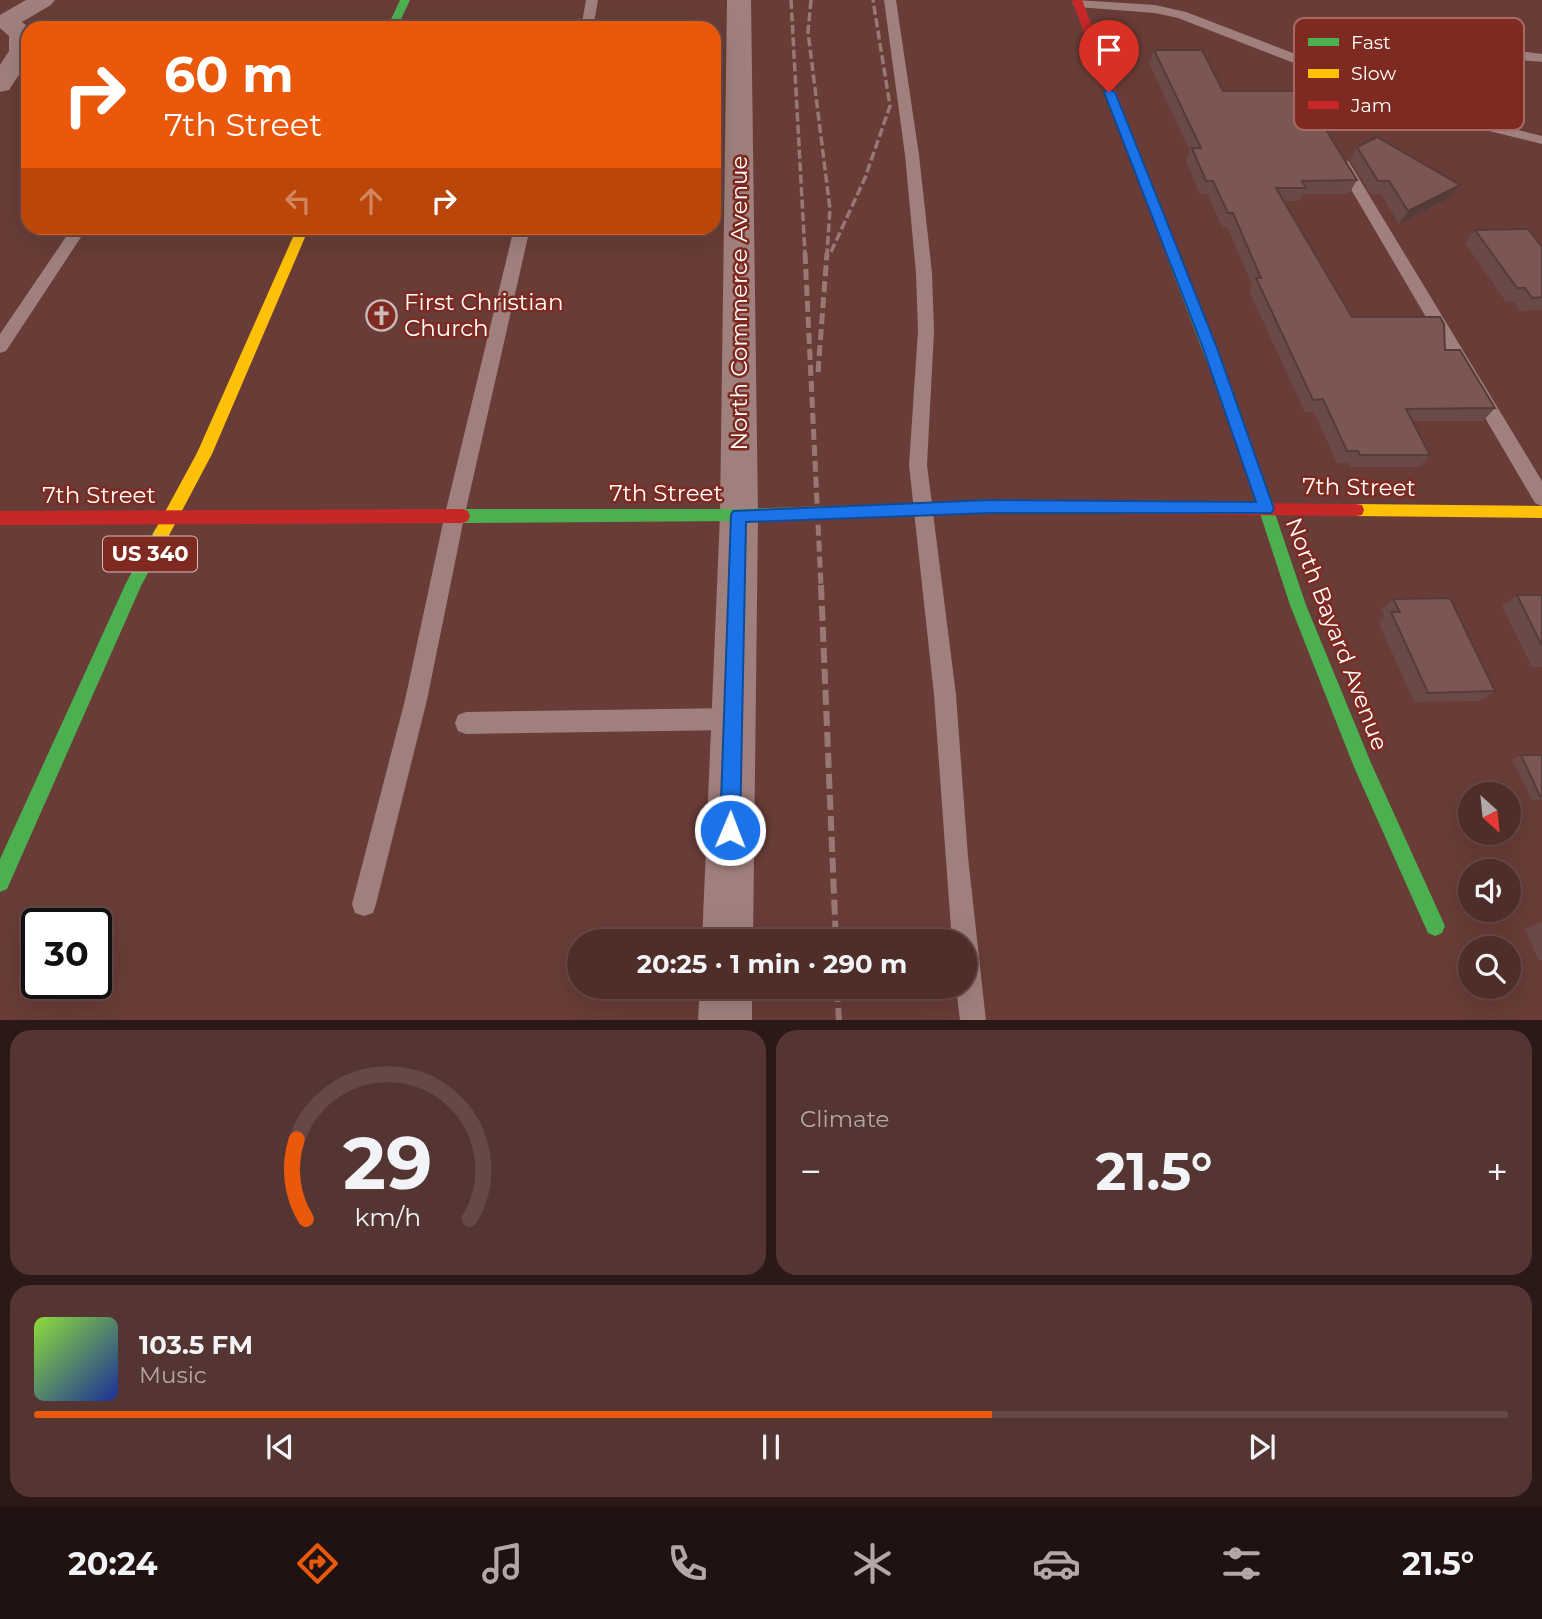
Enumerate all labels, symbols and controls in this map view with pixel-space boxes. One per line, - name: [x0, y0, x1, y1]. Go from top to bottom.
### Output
- legend: [1294, 18, 1524, 130]
- pin: [1079, 20, 1139, 92]
- icon: arrive: [1090, 31, 1128, 69]
- text: Fast: [1351, 31, 1391, 54]
- text: 60 m: [164, 45, 294, 104]
- icon: right: [49, 49, 140, 140]
- text: Slow: [1351, 62, 1396, 85]
- text: Jam: [1350, 94, 1392, 117]
- text: 7th Street: [164, 105, 322, 144]
- street label: North Commerce Avenue: [725, 156, 753, 450]
- icon: left: [279, 182, 317, 220]
- icon: ahead: [352, 182, 390, 220]
- icon: right: [425, 182, 463, 220]
- place label: First Christian Church: [404, 288, 563, 342]
- church icon: First Christian Church: [364, 298, 398, 332]
- street label: 7th Street: [1302, 472, 1416, 502]
- street label: 7th Street: [609, 479, 723, 507]
- street label: 7th Street: [42, 481, 156, 509]
- street label: North Bayard Avenue: [1280, 514, 1394, 754]
- road number: US 340: [103, 536, 197, 572]
- north arrow: [1458, 782, 1521, 845]
- map controls: [1458, 782, 1521, 999]
- position arrow: [693, 793, 767, 867]
- button: sound: [1458, 859, 1521, 922]
- speed limit sign: 30: [21, 908, 112, 999]
- button: search: [1458, 936, 1521, 999]
- text: 20:25 · 1 min · 290 m: [637, 948, 907, 980]
- text: Climate: [800, 1105, 889, 1133]
- text: 29: [343, 1119, 433, 1207]
- text: 21.5°: [1095, 1140, 1213, 1203]
- text: −: [800, 1148, 822, 1195]
- text: +: [1486, 1148, 1508, 1195]
- text: km/h: [355, 1201, 421, 1231]
- text: 103.5 FM: [139, 1329, 253, 1361]
- text: Music: [139, 1361, 207, 1389]
- icon: previous: [261, 1428, 299, 1466]
- icon: pause: [752, 1428, 790, 1466]
- icon: next: [1243, 1428, 1281, 1466]
- icon: directions: [293, 1539, 342, 1588]
- icon: music: [478, 1539, 527, 1588]
- icon: phone: [663, 1539, 712, 1588]
- icon: climate: [848, 1539, 897, 1588]
- icon: car: [1032, 1539, 1081, 1588]
- icon: filters: [1217, 1539, 1266, 1588]
- text: 20:24: [68, 1544, 157, 1583]
- text: 21.5°: [1402, 1544, 1474, 1583]

